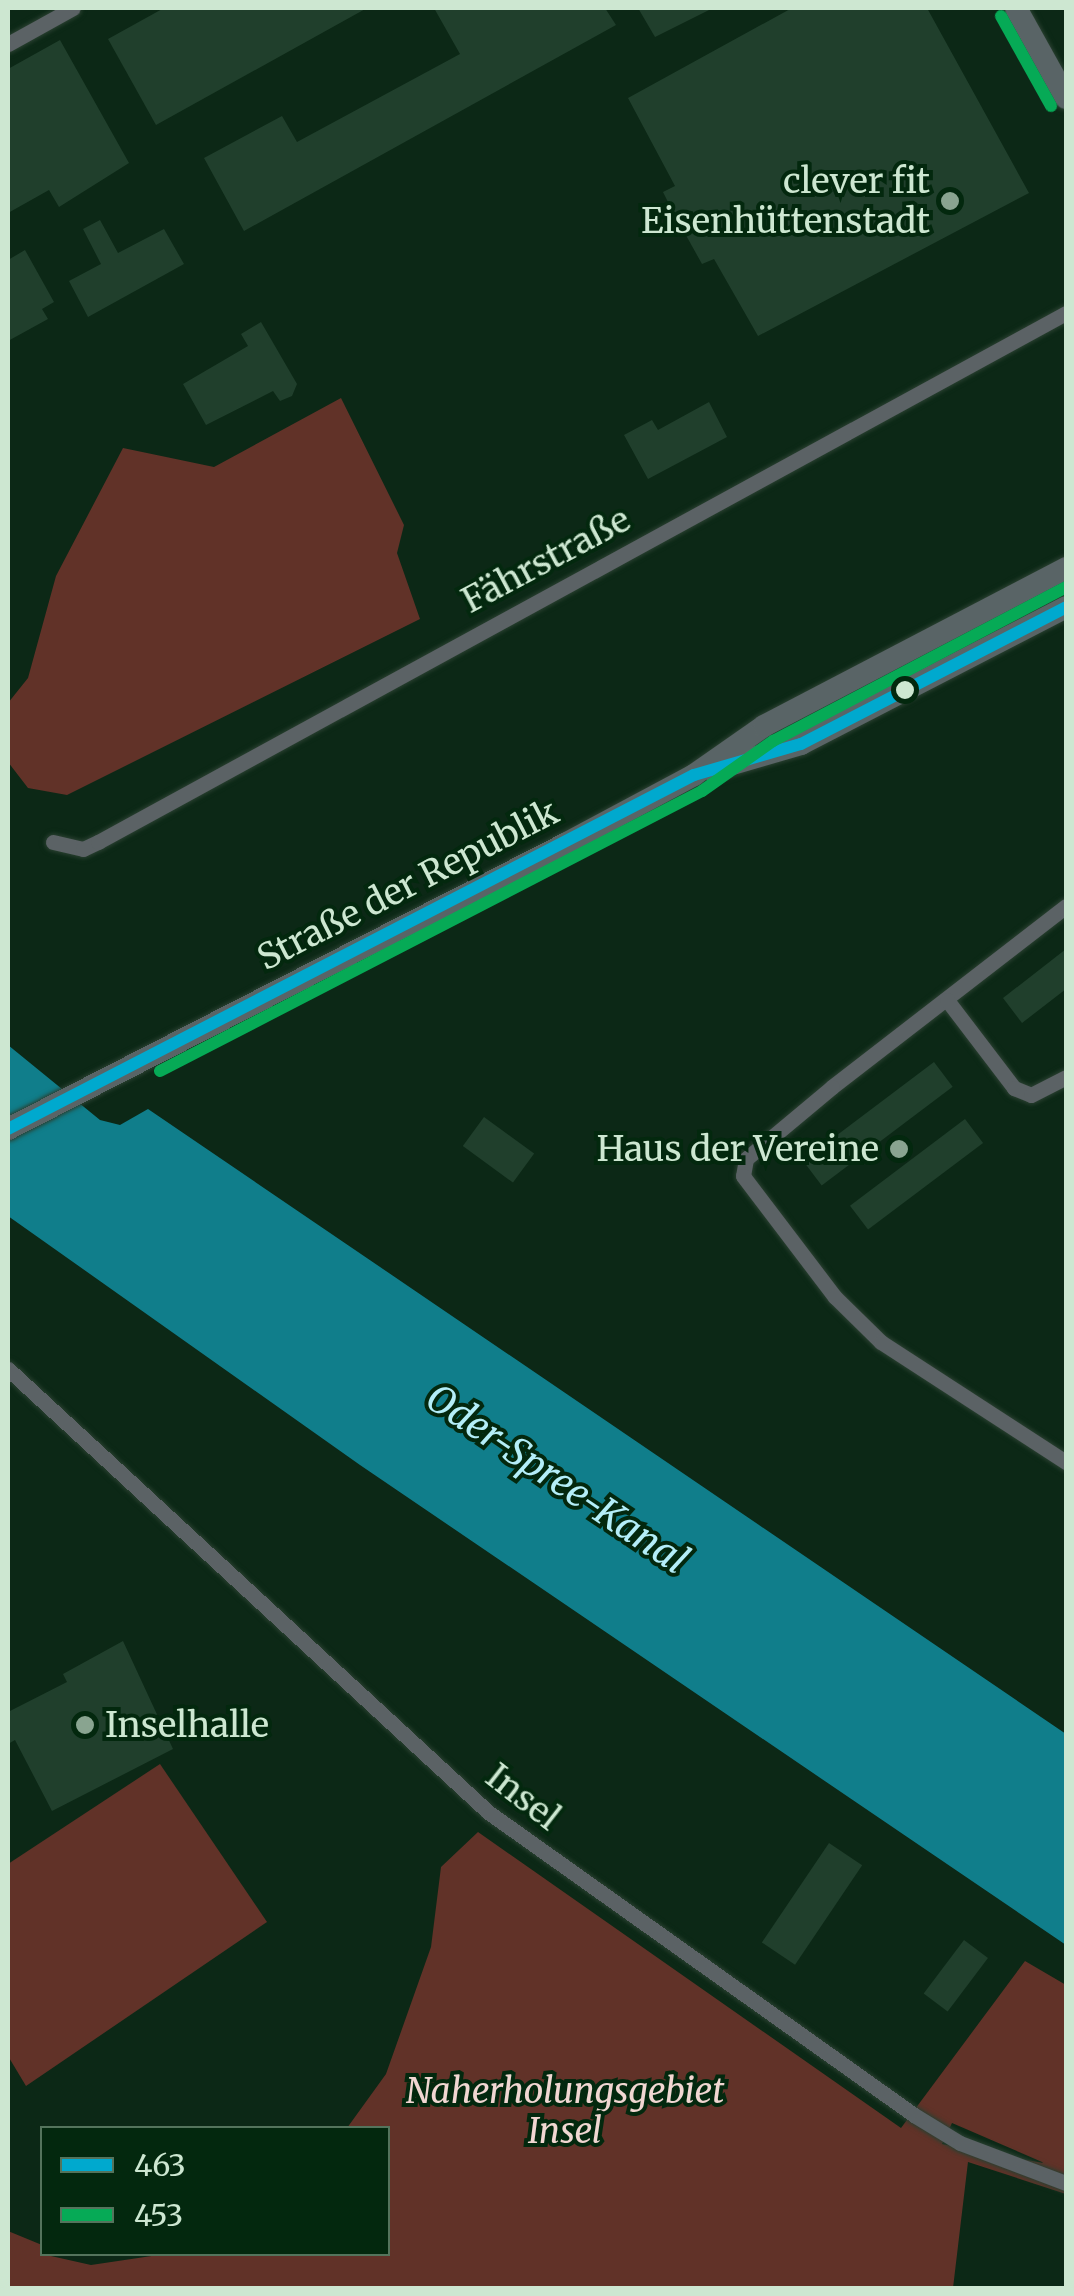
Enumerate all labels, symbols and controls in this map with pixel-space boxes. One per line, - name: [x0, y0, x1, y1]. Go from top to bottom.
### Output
- place label: clever fit Eisenhüttenstadt: [641, 160, 930, 242]
- marker: clever fit Eisenhüttenstadt: [939, 190, 961, 212]
- street label: Fährstraße: [455, 498, 637, 622]
- unlabelled marker: [895, 680, 915, 700]
- street label: Straße der Republik: [251, 791, 565, 979]
- place label: Haus der Vereine: [596, 1128, 879, 1170]
- marker: Haus der Vereine: [888, 1138, 910, 1160]
- water label: Oder-Spree-Kanal: [417, 1374, 697, 1584]
- place label: Inselhalle: [105, 1704, 269, 1746]
- marker: Inselhalle: [74, 1714, 96, 1736]
- street label: Insel: [478, 1755, 568, 1839]
- park label: Naherholungsgebiet Insel: [406, 2070, 724, 2152]
- legend: [40, 2126, 390, 2256]
- text: 463: [134, 2146, 186, 2184]
- text: 453: [134, 2196, 183, 2234]

